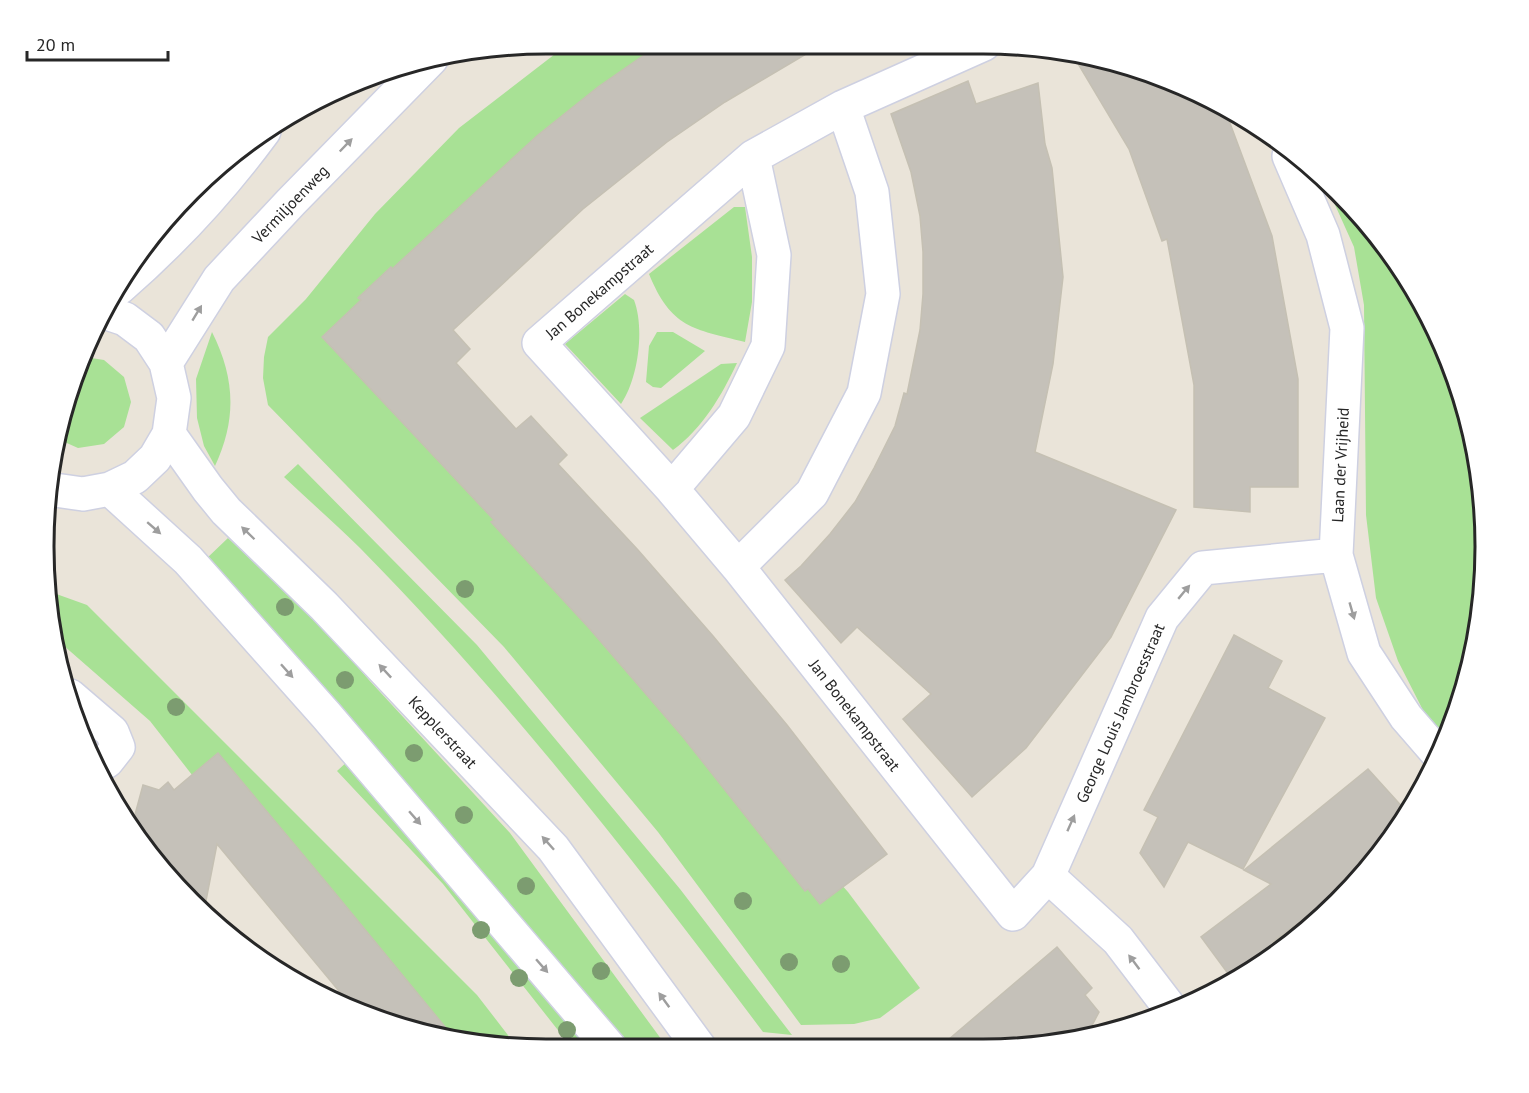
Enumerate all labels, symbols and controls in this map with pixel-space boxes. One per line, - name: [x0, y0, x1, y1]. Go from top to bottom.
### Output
- scale bar: [27, 24, 168, 62]
- text: 20 m: [36, 33, 75, 56]
- one-way arrow: [339, 139, 353, 153]
- street label: Vermiljoenweg: [247, 161, 332, 248]
- street label: Jan Bonekampstraat: [540, 238, 658, 344]
- one-way arrow: [191, 305, 202, 321]
- street label: Laan der Vrijheid: [1327, 407, 1353, 523]
- one-way arrow: [147, 521, 162, 535]
- one-way arrow: [241, 526, 256, 540]
- one-way arrow: [1177, 584, 1190, 600]
- one-way arrow: [1348, 602, 1357, 620]
- street label: George Louis Jambroesstraat: [1071, 620, 1169, 806]
- street label: Jan Bonekampstraat: [804, 654, 905, 775]
- one-way arrow: [280, 663, 294, 678]
- one-way arrow: [379, 664, 393, 678]
- street label: Kepplerstraat: [404, 692, 482, 773]
- one-way arrow: [408, 810, 421, 825]
- one-way arrow: [1067, 814, 1076, 831]
- one-way arrow: [541, 836, 555, 851]
- one-way arrow: [1129, 954, 1141, 969]
- one-way arrow: [535, 958, 548, 973]
- one-way arrow: [658, 993, 670, 1009]

